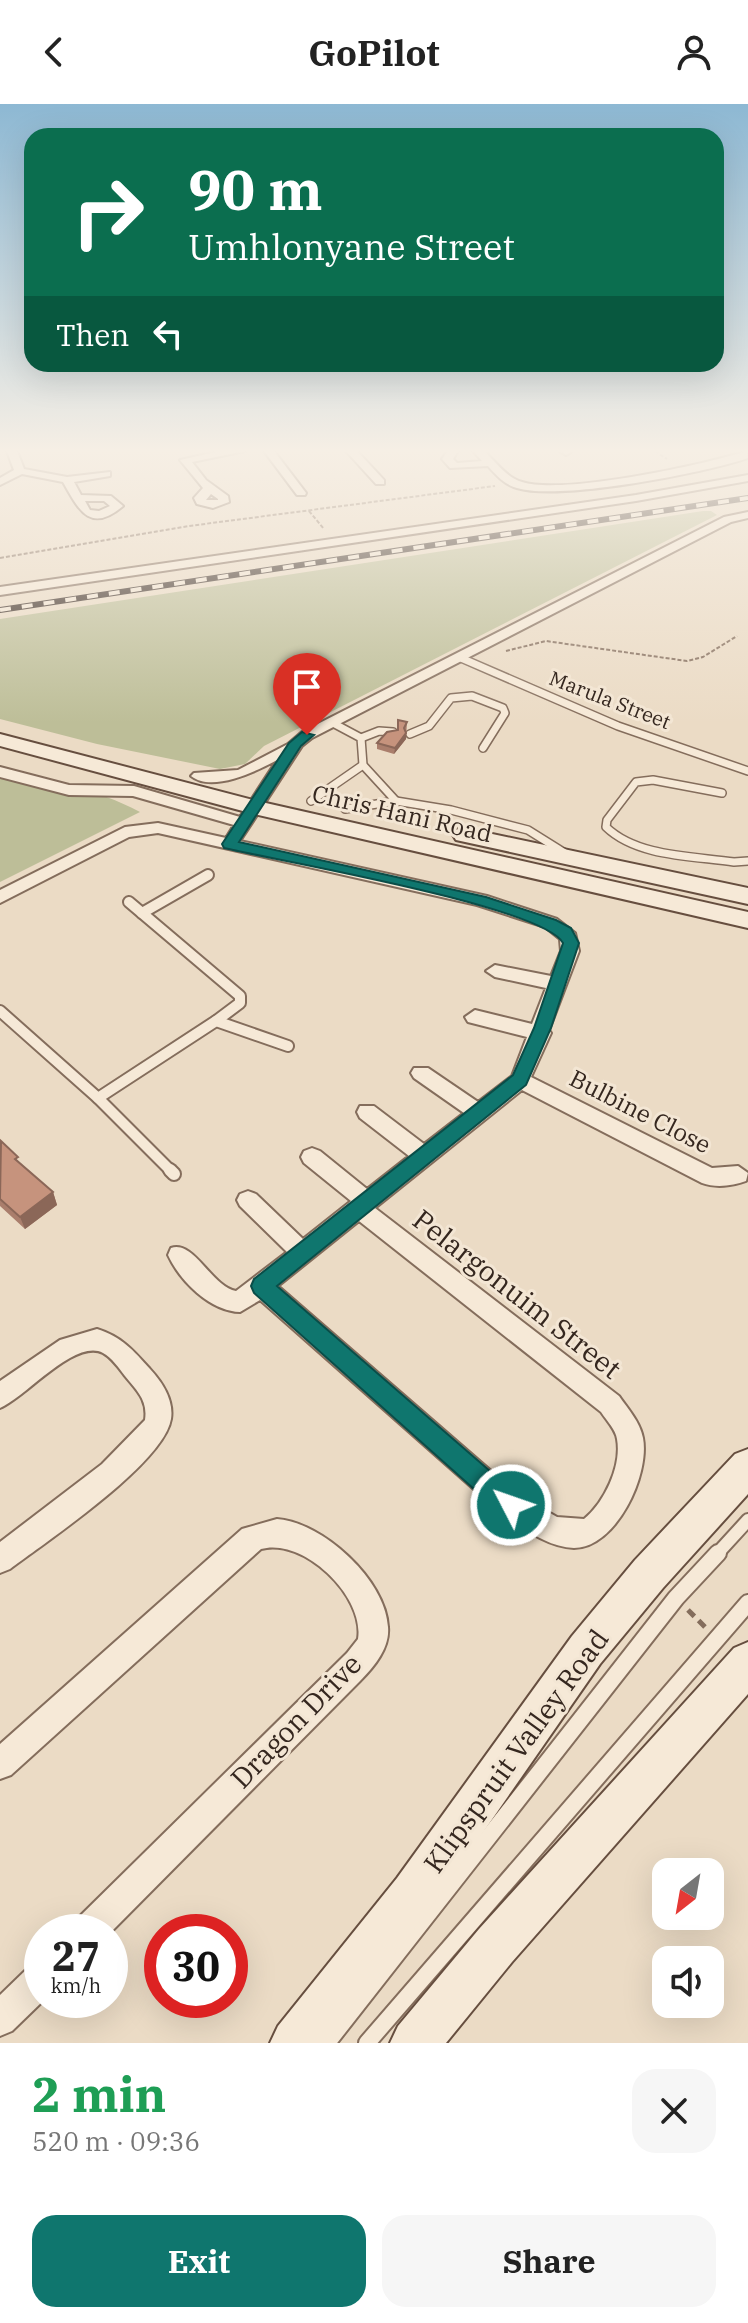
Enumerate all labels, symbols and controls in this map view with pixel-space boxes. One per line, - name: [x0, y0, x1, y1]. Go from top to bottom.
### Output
- text: GoPilot: [308, 29, 440, 76]
- icon: back: [32, 30, 76, 74]
- icon: person: [672, 30, 716, 74]
- text: 90 m: [188, 153, 323, 225]
- icon: right: [56, 160, 160, 264]
- text: Umhlonyane Street: [188, 223, 515, 270]
- icon: left: [146, 312, 190, 356]
- text: Then: [56, 315, 130, 354]
- pin: [273, 653, 341, 735]
- street label: Marula Street: [546, 664, 675, 735]
- icon: arrive: [285, 665, 329, 709]
- street label: Chris Hani Road: [309, 777, 495, 849]
- street label: Bulbine Close: [564, 1062, 717, 1160]
- street label: Pelargonuim Street: [406, 1201, 629, 1387]
- position arrow: [469, 1463, 553, 1547]
- street label: Klipspruit Valley Road: [415, 1622, 617, 1880]
- street label: Dragon Drive: [222, 1645, 369, 1796]
- north arrow: [652, 1858, 724, 1930]
- map controls: [652, 1858, 724, 2018]
- speed limit sign: 30: [144, 1914, 248, 2018]
- text: 27: [52, 1930, 100, 1982]
- button: sound: [652, 1946, 724, 2018]
- text: km/h: [51, 1972, 101, 1999]
- text: 2 min: [32, 2063, 166, 2125]
- button: close: [632, 2069, 716, 2153]
- text: 520 m · 09:36: [32, 2124, 200, 2158]
- button: Exit: [32, 2215, 366, 2307]
- button: Share: [382, 2215, 716, 2307]

